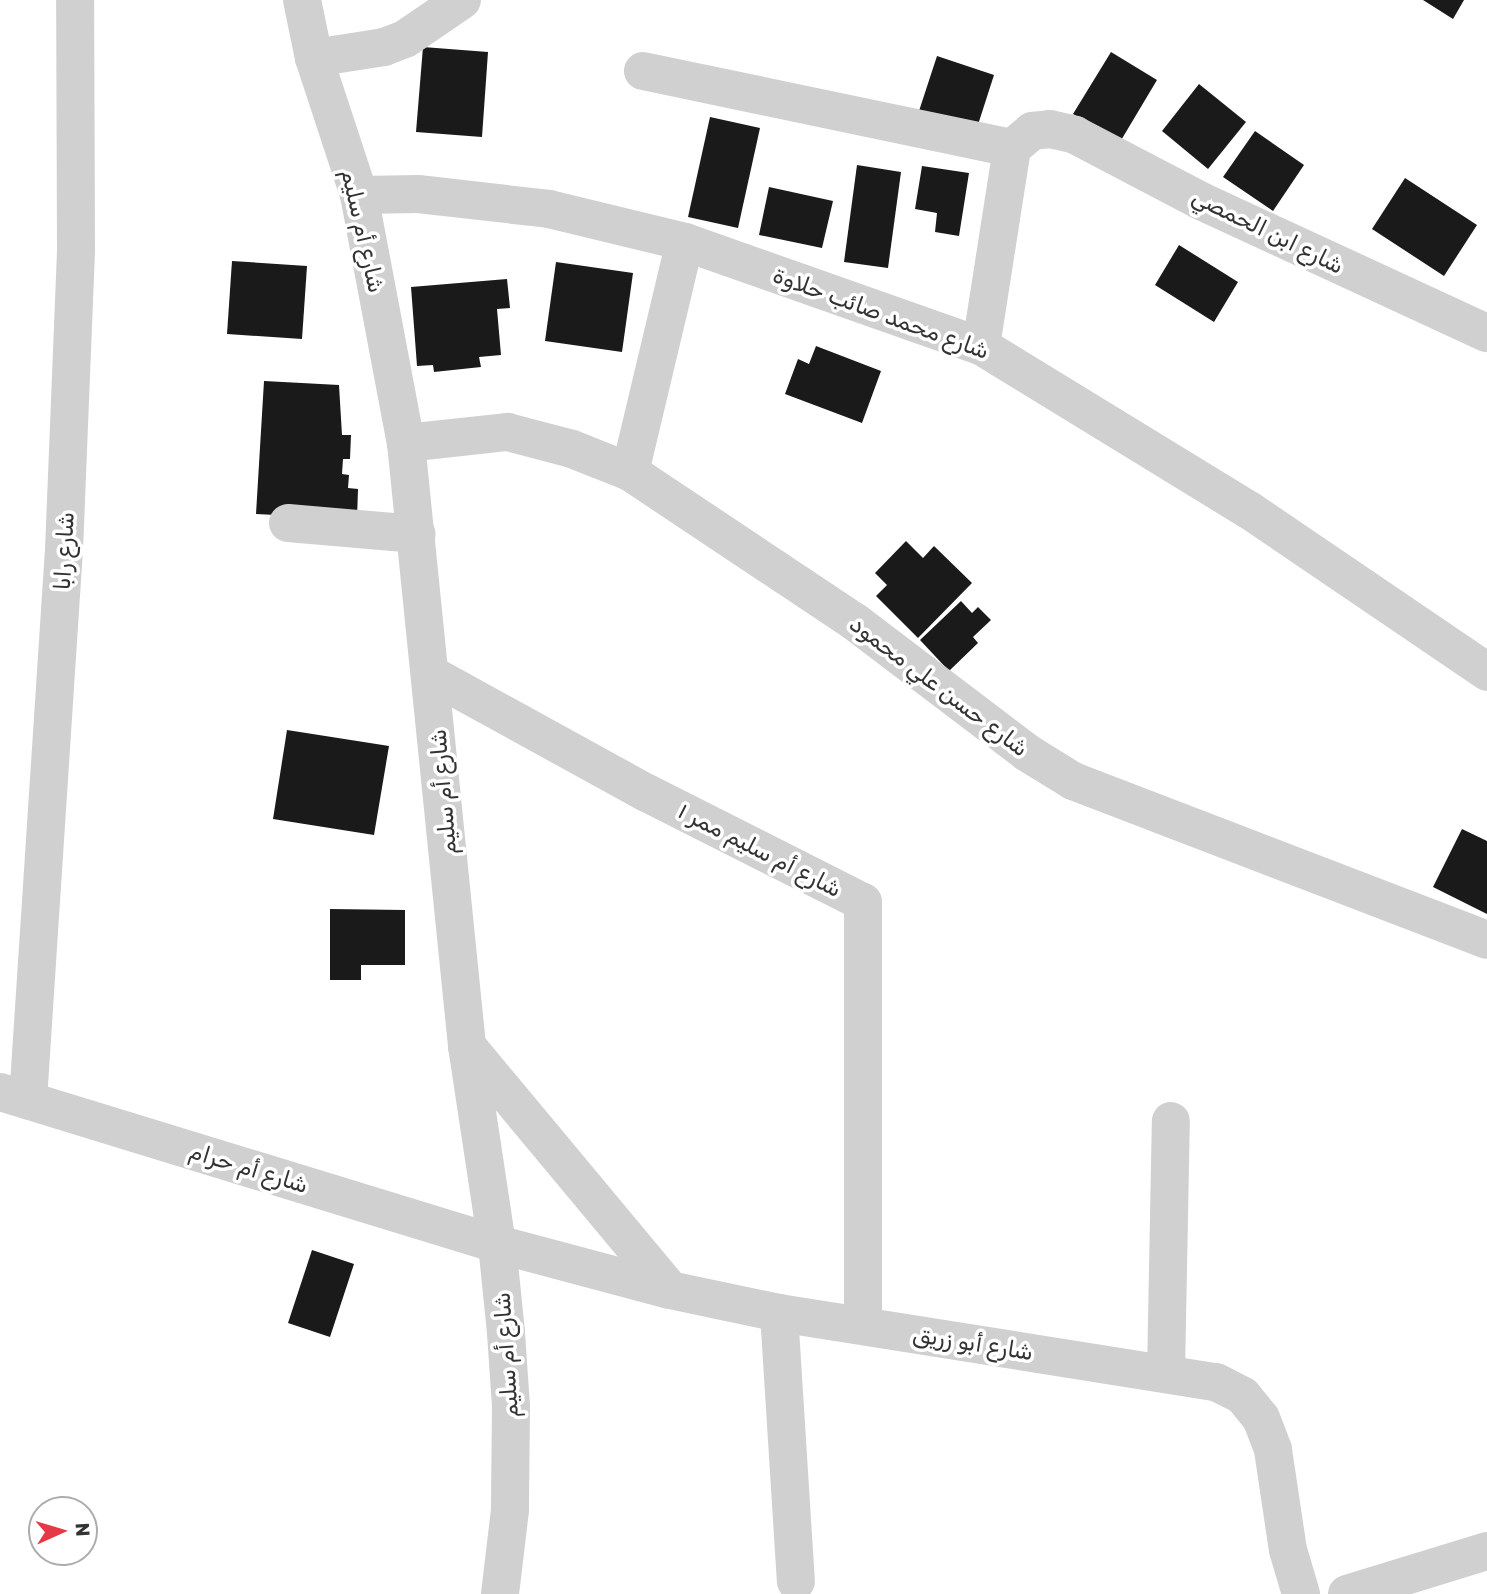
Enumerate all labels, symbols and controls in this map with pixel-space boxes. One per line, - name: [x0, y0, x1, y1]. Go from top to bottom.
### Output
- street label: شارع أم سليم: [335, 167, 391, 295]
- street label: شارع ابن الحمصي: [1188, 182, 1348, 280]
- street label: شارع محمد صائب حلاوة: [769, 261, 993, 365]
- street label: شارع رابا: [48, 511, 80, 591]
- street label: شارع حسن علي محمود: [844, 610, 1034, 762]
- street label: شارع أم سليم: [424, 728, 462, 856]
- street label: شارع أم سليم ممر ١: [674, 797, 846, 903]
- street label: شارع أم حرام: [186, 1137, 312, 1199]
- street label: شارع أم سليم: [488, 1291, 524, 1419]
- street label: شارع أبو زريق: [911, 1320, 1035, 1366]
- north arrow: [28, 1496, 98, 1566]
- text: N: [71, 1522, 94, 1537]

